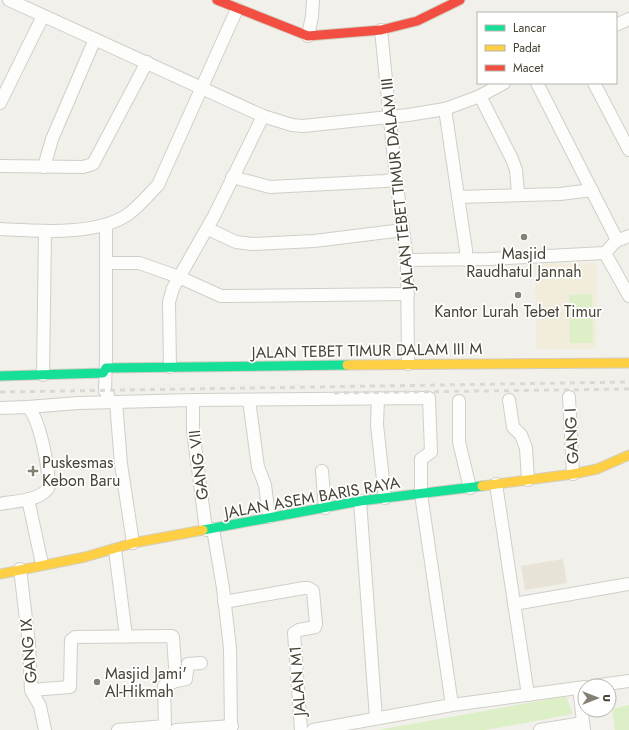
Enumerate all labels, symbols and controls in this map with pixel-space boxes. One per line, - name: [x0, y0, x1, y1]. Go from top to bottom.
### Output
- legend: [477, 12, 617, 84]
- text: Lancar: [513, 19, 547, 37]
- text: Padat: [513, 39, 541, 57]
- text: Macet: [513, 59, 543, 77]
- street label: JALAN TEBET TIMUR DALAM III: [375, 77, 420, 293]
- marker: Masjid Raudhatul Jannah: [519, 232, 529, 242]
- place label: Masjid Raudhatul Jannah: [466, 242, 582, 283]
- marker: Kantor Lurah Tebet Timur: [513, 290, 523, 300]
- place label: Kantor Lurah Tebet Timur: [434, 300, 602, 323]
- street label: JALAN TEBET TIMUR DALAM III M: [250, 337, 483, 364]
- street label: GANG I: [559, 407, 584, 465]
- street label: GANG VII: [183, 429, 214, 501]
- place label: Puskesmas Kebon Baru: [42, 451, 120, 492]
- marker: Puskesmas Kebon Baru: [27, 465, 39, 477]
- street label: JALAN ASEM BARIS RAYA: [221, 471, 402, 525]
- street label: GANG IX: [14, 618, 43, 684]
- street label: JALAN M1: [284, 645, 312, 719]
- place label: Masjid Jami' Al-Hikmah: [105, 662, 187, 703]
- marker: Masjid Jami' Al-Hikmah: [92, 677, 102, 687]
- north arrow: [577, 678, 617, 718]
- text: U: [599, 694, 615, 702]

